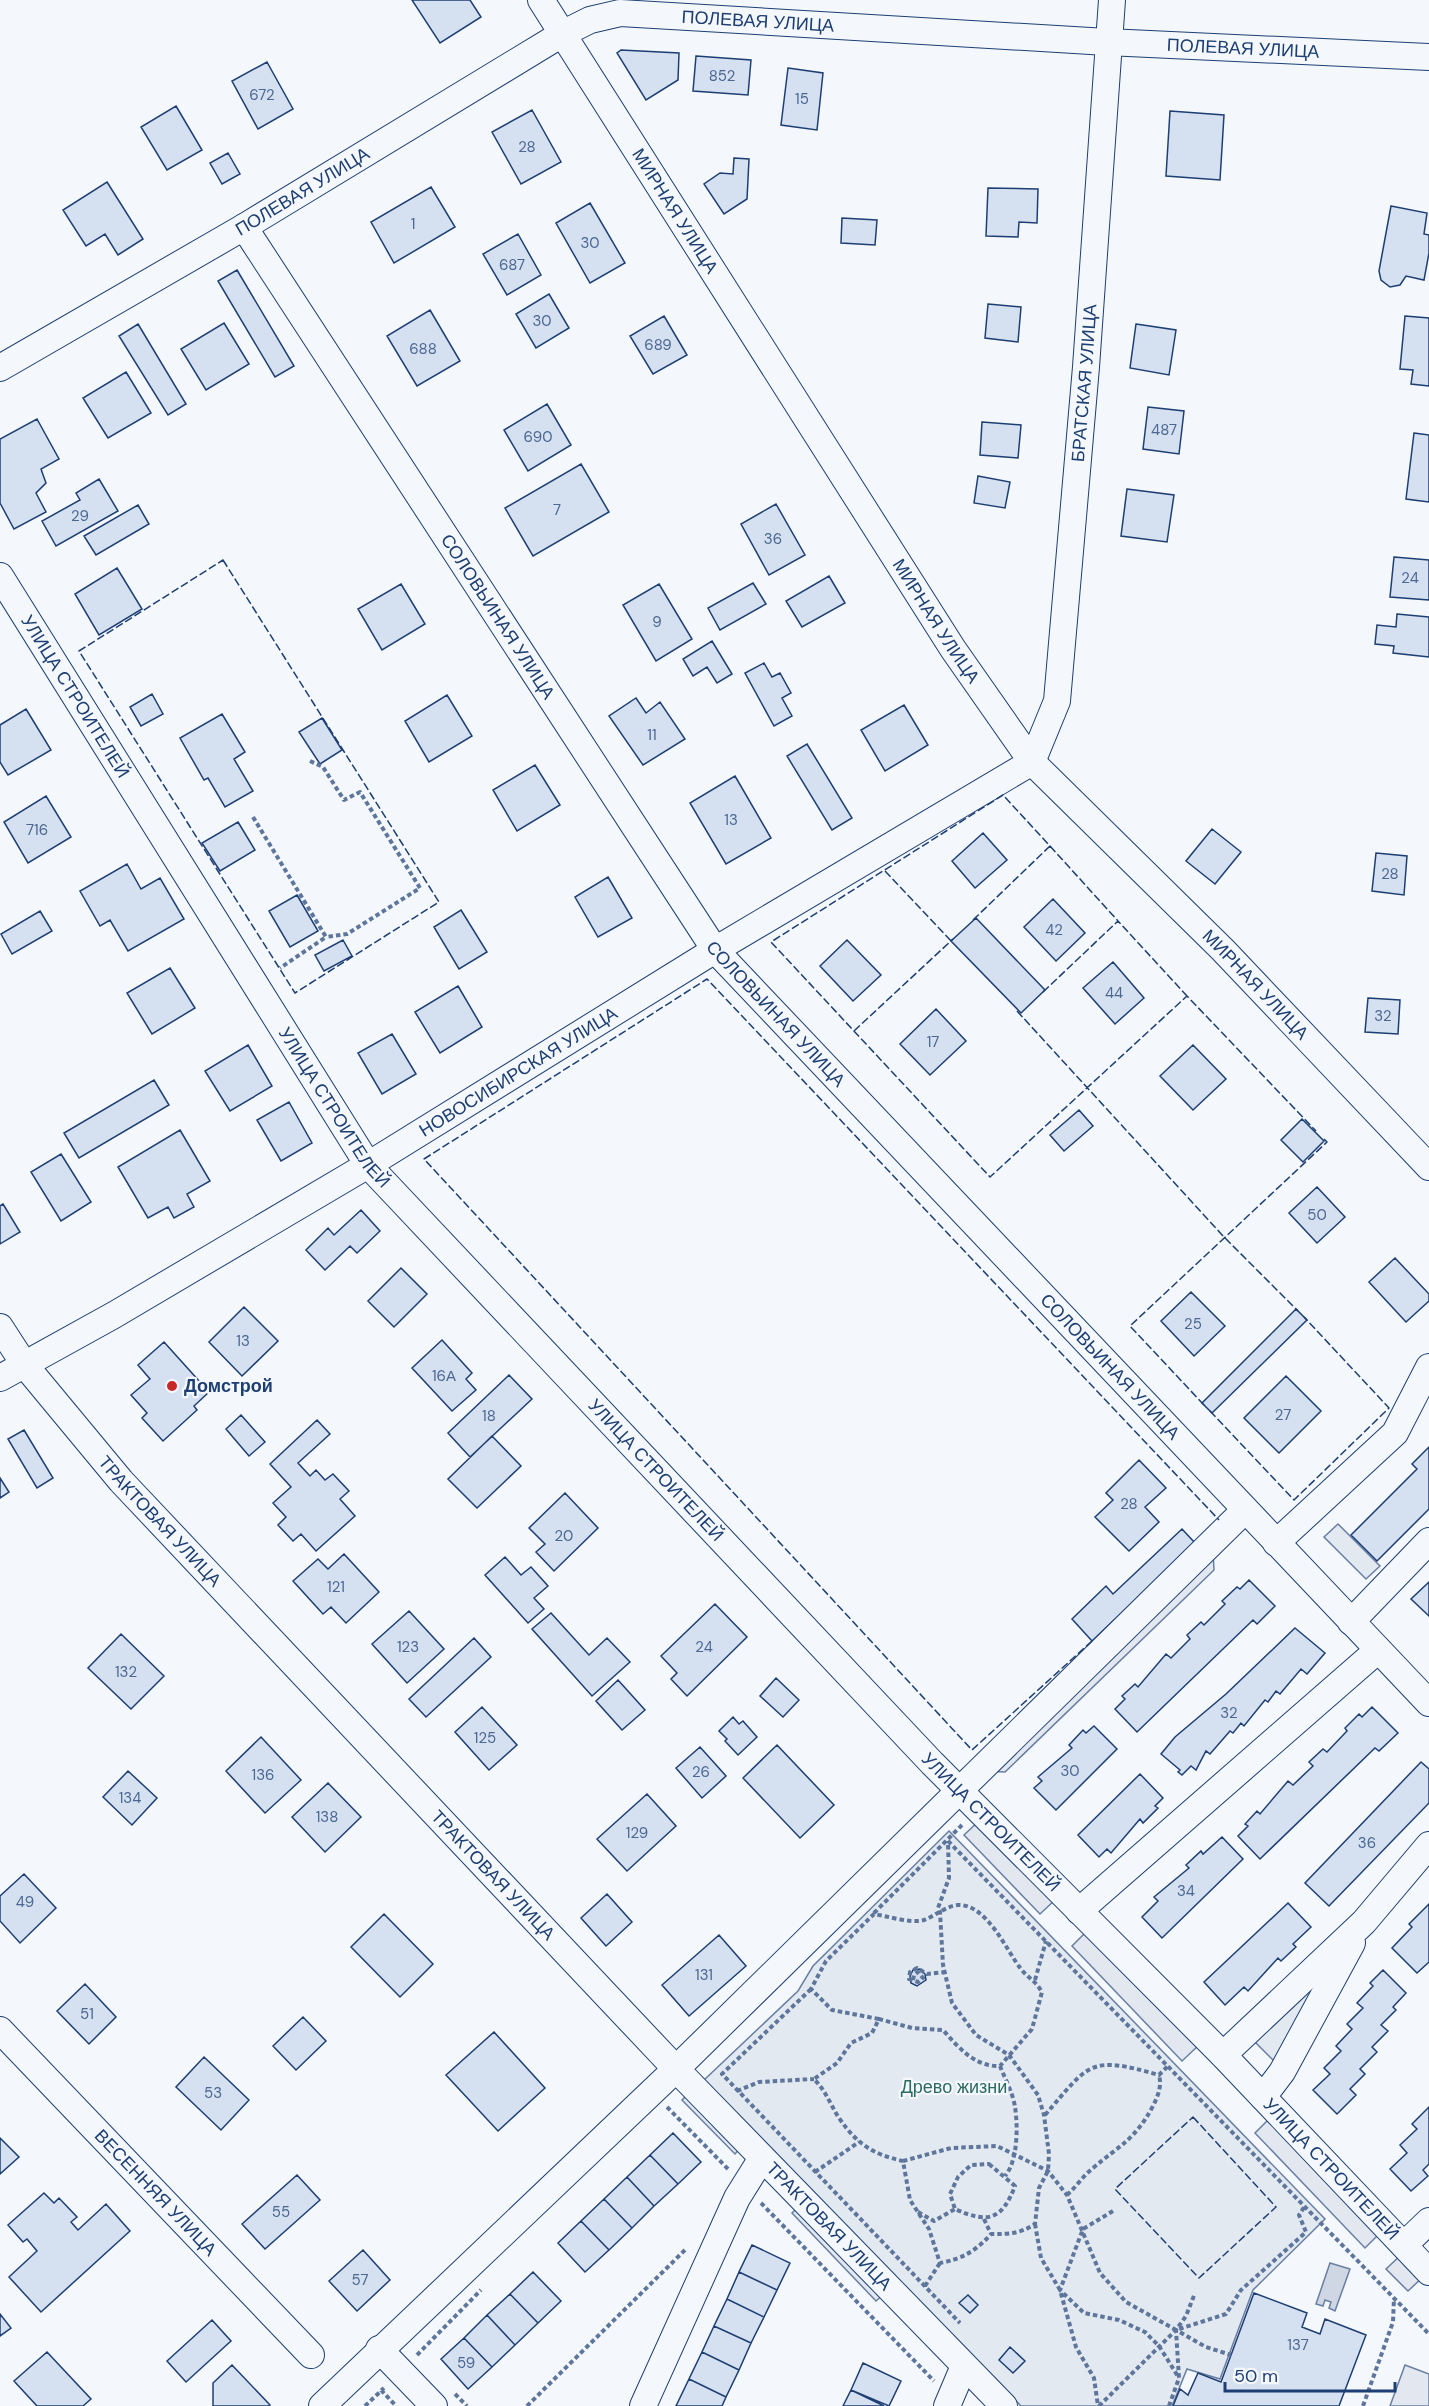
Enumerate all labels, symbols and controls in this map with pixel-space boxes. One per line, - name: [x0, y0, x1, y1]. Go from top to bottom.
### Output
- street label: ПОЛЕВАЯ УЛИЦА: [681, 5, 835, 38]
- street label: ПОЛЕВАЯ УЛИЦА: [1166, 33, 1320, 64]
- house number: 852: [709, 66, 735, 86]
- house number: 672: [249, 85, 275, 105]
- house number: 15: [795, 89, 809, 109]
- house number: 28: [518, 137, 536, 157]
- street label: ПОЛЕВАЯ УЛИЦА: [231, 142, 374, 241]
- street label: МИРНАЯ УЛИЦА: [626, 144, 724, 278]
- house number: 1: [411, 214, 415, 234]
- house number: 30: [580, 233, 600, 253]
- house number: 687: [499, 255, 525, 275]
- street label: БРАТСКАЯ УЛИЦА: [1066, 303, 1102, 463]
- house number: 30: [532, 311, 552, 331]
- house number: 689: [644, 335, 672, 355]
- house number: 688: [409, 339, 437, 359]
- house number: 487: [1151, 420, 1177, 440]
- house number: 690: [524, 427, 552, 447]
- house number: 7: [553, 500, 561, 520]
- house number: 29: [71, 506, 89, 526]
- street label: СОЛОВЬИНАЯ УЛИЦА: [435, 529, 560, 704]
- house number: 36: [764, 529, 782, 549]
- street label: МИРНАЯ УЛИЦА: [887, 554, 985, 688]
- house number: 24: [1401, 568, 1419, 588]
- street label: УЛИЦА СТРОИТЕЛЕЙ: [15, 611, 135, 782]
- house number: 9: [652, 612, 662, 632]
- house number: 11: [647, 725, 657, 745]
- house number: 13: [724, 810, 738, 830]
- house number: 716: [26, 820, 48, 840]
- house number: 28: [1381, 864, 1399, 884]
- house number: 42: [1045, 920, 1063, 940]
- street label: МИРНАЯ УЛИЦА: [1197, 924, 1314, 1045]
- street label: СОЛОВЬИНАЯ УЛИЦА: [700, 937, 851, 1092]
- house number: 44: [1105, 983, 1123, 1003]
- street label: НОВОСИБИРСКАЯ УЛИЦА: [415, 1001, 622, 1142]
- house number: 32: [1374, 1006, 1392, 1026]
- street label: УЛИЦА СТРОИТЕЛЕЙ: [273, 1023, 395, 1193]
- house number: 17: [927, 1032, 939, 1052]
- house number: 50: [1307, 1205, 1327, 1225]
- street label: СОЛОВЬИНАЯ УЛИЦА: [1035, 1288, 1185, 1445]
- house number: 25: [1184, 1314, 1202, 1334]
- house number: 13: [236, 1331, 250, 1351]
- house number: 16А: [432, 1366, 456, 1386]
- place label: Домстрой: [184, 1374, 273, 1398]
- marker: Домстрой: [165, 1379, 179, 1393]
- street label: УЛИЦА СТРОИТЕЛЕЙ: [583, 1394, 729, 1547]
- house number: 27: [1275, 1405, 1291, 1425]
- house number: 18: [482, 1406, 496, 1426]
- street label: ТРАКТОВАЯ УЛИЦА: [93, 1451, 227, 1592]
- house number: 28: [1120, 1494, 1138, 1514]
- house number: 20: [555, 1526, 573, 1546]
- house number: 121: [327, 1577, 345, 1597]
- house number: 123: [397, 1637, 419, 1657]
- house number: 24: [695, 1637, 713, 1657]
- house number: 132: [115, 1662, 137, 1682]
- house number: 32: [1220, 1703, 1238, 1723]
- house number: 125: [474, 1728, 496, 1748]
- street label: УЛИЦА СТРОИТЕЛЕЙ: [916, 1747, 1066, 1897]
- house number: 30: [1060, 1761, 1080, 1781]
- house number: 26: [692, 1762, 710, 1782]
- house number: 136: [252, 1765, 274, 1785]
- house number: 134: [119, 1788, 141, 1808]
- street label: ТРАКТОВАЯ УЛИЦА: [426, 1805, 560, 1945]
- house number: 138: [316, 1807, 338, 1827]
- house number: 129: [626, 1823, 648, 1843]
- house number: 36: [1358, 1833, 1376, 1853]
- house number: 34: [1177, 1881, 1195, 1901]
- house number: 49: [16, 1892, 34, 1912]
- house number: 131: [695, 1965, 713, 1985]
- house number: 51: [80, 2004, 94, 2024]
- park label: Древо жизни: [901, 2075, 1007, 2099]
- house number: 53: [204, 2083, 222, 2103]
- street label: УЛИЦА СТРОИТЕЛЕЙ: [1258, 2093, 1405, 2245]
- street label: ВЕСЕННЯЯ УЛИЦА: [89, 2124, 222, 2261]
- street label: ТРАКТОВАЯ УЛИЦА: [761, 2157, 897, 2296]
- house number: 55: [272, 2202, 290, 2222]
- house number: 57: [352, 2270, 368, 2290]
- house number: 137: [1287, 2335, 1309, 2355]
- house number: 59: [457, 2353, 475, 2373]
- scale bar: [1225, 2355, 1394, 2393]
- text: 50 m: [1234, 2364, 1278, 2388]

